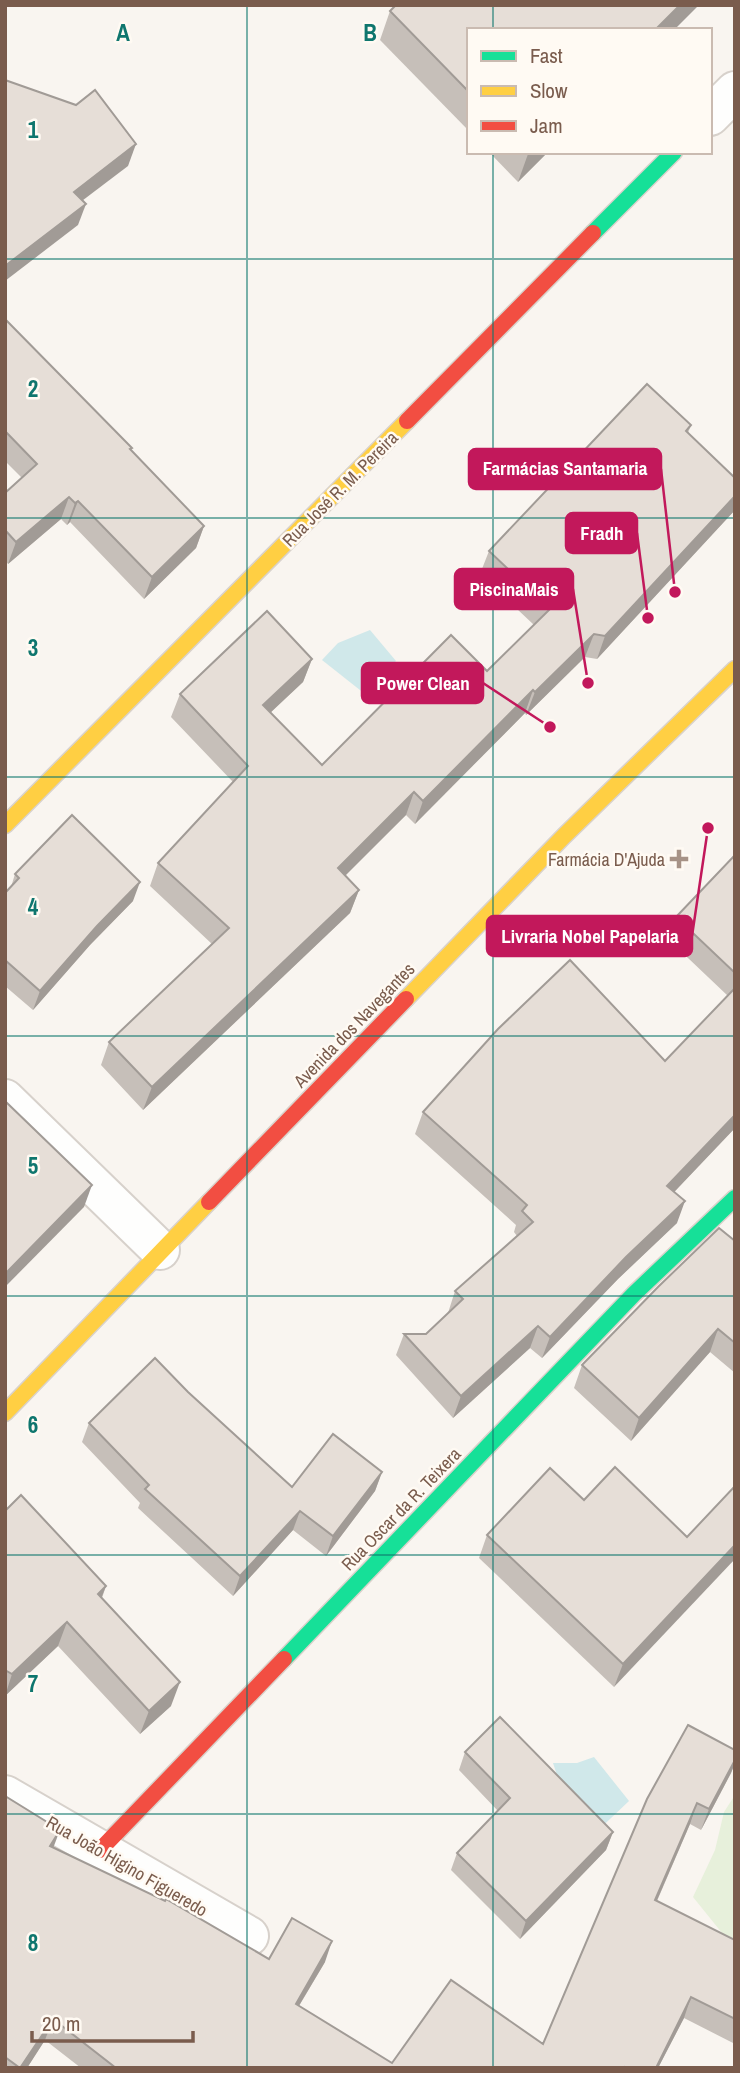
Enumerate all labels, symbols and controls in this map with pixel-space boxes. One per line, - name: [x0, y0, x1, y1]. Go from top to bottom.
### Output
- text: A: [116, 17, 130, 48]
- text: B: [363, 17, 377, 48]
- legend: [467, 28, 712, 154]
- text: Fast: [530, 41, 563, 70]
- text: Slow: [530, 76, 568, 105]
- text: Jam: [530, 111, 563, 140]
- text: 1: [28, 114, 39, 145]
- text: 2: [28, 373, 38, 404]
- street label: Rua José R. M. Pereira: [277, 426, 403, 552]
- callout: Farmácias Santamaria: [469, 449, 661, 489]
- text: Farmácias Santamaria: [483, 455, 648, 481]
- callout: Fradh: [566, 513, 637, 553]
- text: Fradh: [580, 520, 624, 546]
- callout: PiscinaMais: [455, 569, 573, 609]
- text: PiscinaMais: [469, 576, 559, 602]
- text: 3: [28, 632, 38, 663]
- callout: Power Clean: [362, 663, 483, 703]
- text: Power Clean: [376, 670, 470, 696]
- place label: Farmácia D'Ajuda: [548, 847, 665, 872]
- marker: Farmácia D'Ajuda: [671, 851, 687, 867]
- text: 4: [28, 891, 39, 922]
- callout: Livraria Nobel Papelaria: [487, 916, 692, 956]
- text: Livraria Nobel Papelaria: [501, 923, 679, 949]
- street label: Avenida dos Navegantes: [287, 957, 420, 1094]
- text: 5: [28, 1150, 38, 1181]
- text: 6: [28, 1409, 38, 1440]
- street label: Rua Oscar da R. Teixera: [336, 1442, 466, 1576]
- text: 7: [28, 1668, 38, 1699]
- street label: Rua João Higino Figueredo: [42, 1810, 212, 1922]
- text: 8: [28, 1927, 38, 1958]
- scale bar: [32, 2000, 192, 2044]
- text: 20 m: [42, 2009, 80, 2038]

